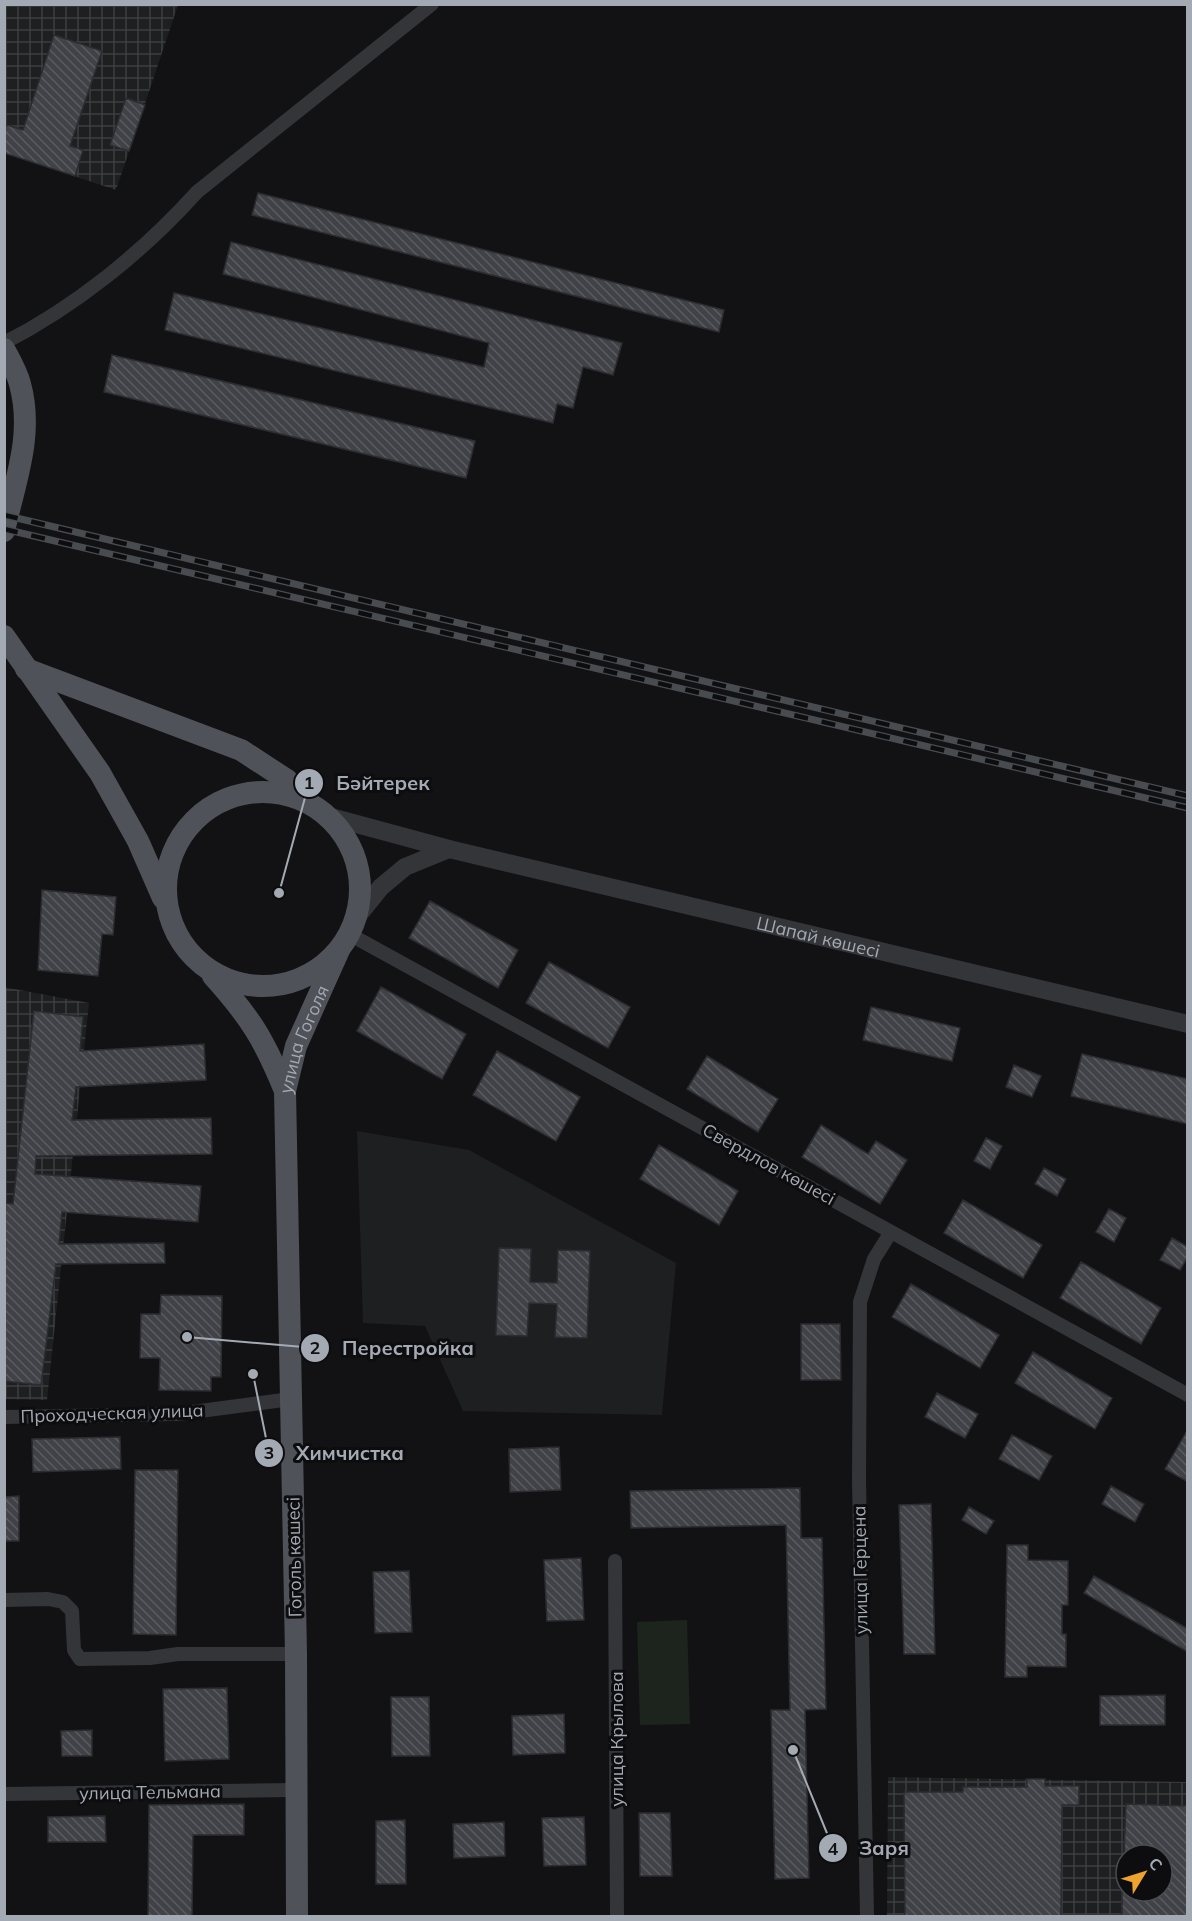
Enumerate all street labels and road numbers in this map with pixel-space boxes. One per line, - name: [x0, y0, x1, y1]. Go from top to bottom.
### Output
- street label: Шапай көшесі: [754, 911, 882, 962]
- street label: улица Гоголя: [273, 981, 333, 1096]
- street label: Свердлов көшесі: [699, 1118, 839, 1210]
- street label: Проходческая улица: [20, 1398, 204, 1428]
- street label: Гоголь көшесі: [281, 1497, 307, 1617]
- street label: улица Герцена: [847, 1505, 873, 1635]
- street label: улица Крылова: [605, 1671, 628, 1807]
- street label: улица Тельмана: [79, 1779, 221, 1805]

